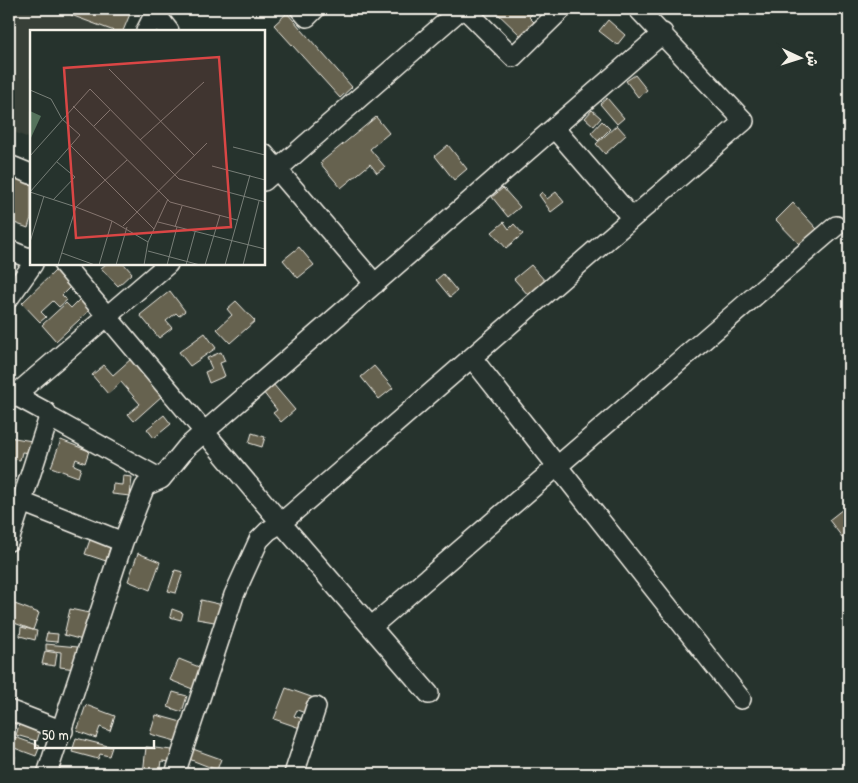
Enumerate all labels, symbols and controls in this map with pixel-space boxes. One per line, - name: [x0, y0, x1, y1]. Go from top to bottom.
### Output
- inset map: [30, 30, 265, 265]
- north arrow: [776, 32, 826, 82]
- text: ش: [803, 51, 823, 67]
- scale bar: [35, 718, 154, 750]
- text: 50 m: [42, 724, 69, 745]

